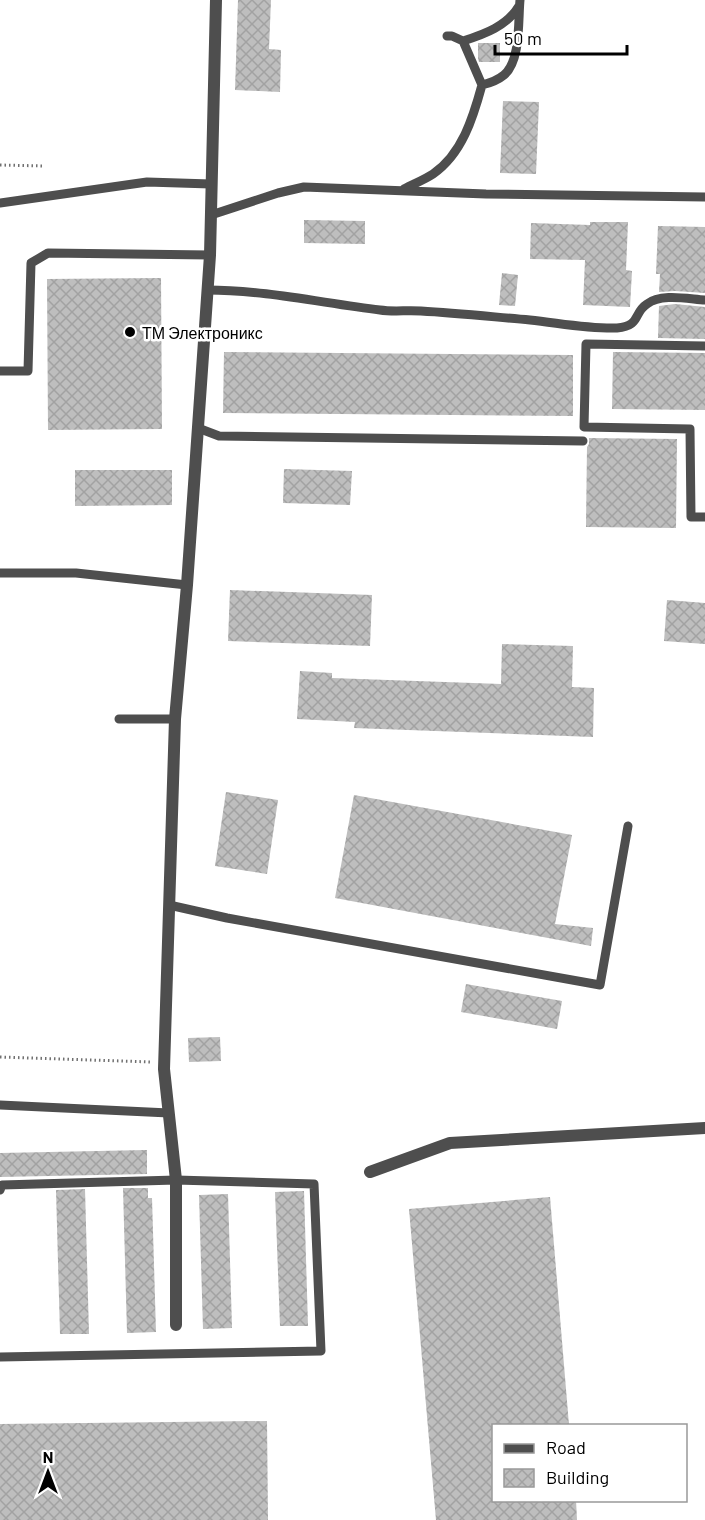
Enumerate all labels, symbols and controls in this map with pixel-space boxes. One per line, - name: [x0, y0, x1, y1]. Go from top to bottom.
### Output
- scale bar: [495, 18, 627, 56]
- text: 50 m: [504, 27, 542, 49]
- place label: ТМ Электроникс: [142, 323, 263, 342]
- marker: ТМ Электроникс: [123, 325, 137, 339]
- legend: [492, 1424, 687, 1502]
- text: Road: [546, 1436, 586, 1458]
- north arrow: [18, 1442, 78, 1502]
- text: N: [43, 1447, 53, 1466]
- text: Building: [546, 1466, 609, 1488]

